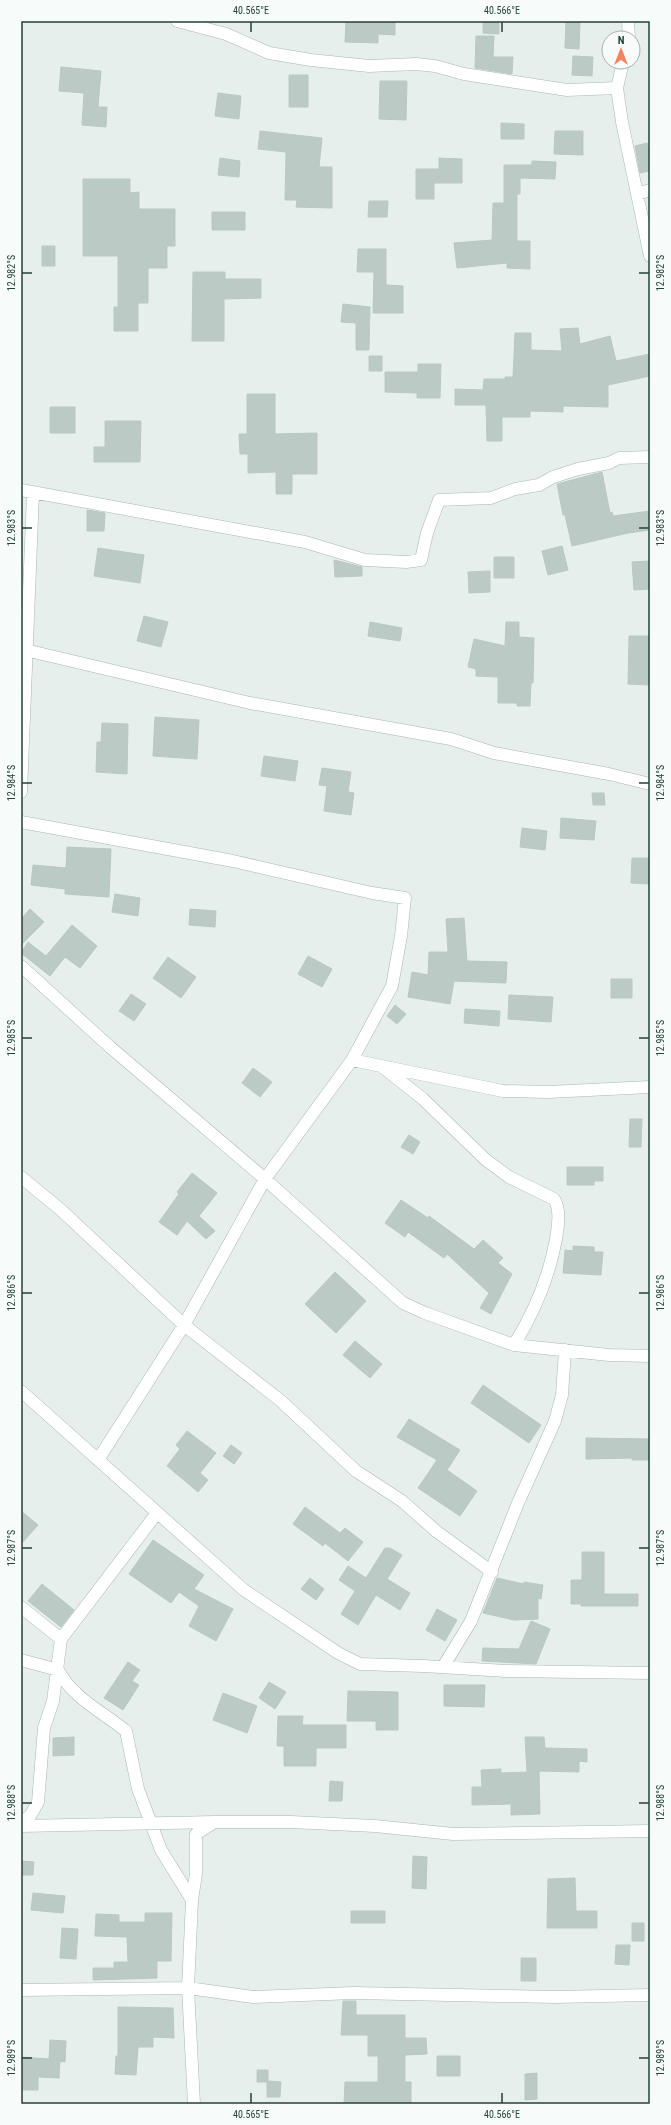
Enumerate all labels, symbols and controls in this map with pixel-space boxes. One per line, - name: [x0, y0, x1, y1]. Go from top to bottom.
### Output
- text: 40.565°E: [233, 5, 269, 16]
- text: 40.566°E: [484, 5, 520, 16]
- north arrow: [601, 30, 641, 70]
- text: N: [618, 34, 625, 47]
- text: 12.982°S: [6, 255, 17, 291]
- text: 12.982°S: [655, 255, 666, 291]
- text: 12.983°S: [6, 510, 17, 546]
- text: 12.983°S: [655, 510, 666, 546]
- text: 12.984°S: [6, 765, 17, 801]
- text: 12.984°S: [655, 765, 666, 801]
- text: 12.985°S: [6, 1020, 17, 1056]
- text: 12.985°S: [655, 1020, 666, 1056]
- text: 12.986°S: [6, 1275, 17, 1311]
- text: 12.986°S: [655, 1275, 666, 1311]
- text: 12.987°S: [6, 1530, 17, 1566]
- text: 12.987°S: [655, 1530, 666, 1566]
- text: 12.988°S: [6, 1785, 17, 1821]
- text: 12.988°S: [655, 1785, 666, 1821]
- text: 12.989°S: [6, 2040, 17, 2076]
- text: 12.989°S: [655, 2040, 666, 2076]
- text: 40.565°E: [233, 2109, 269, 2120]
- text: 40.566°E: [484, 2109, 520, 2120]

